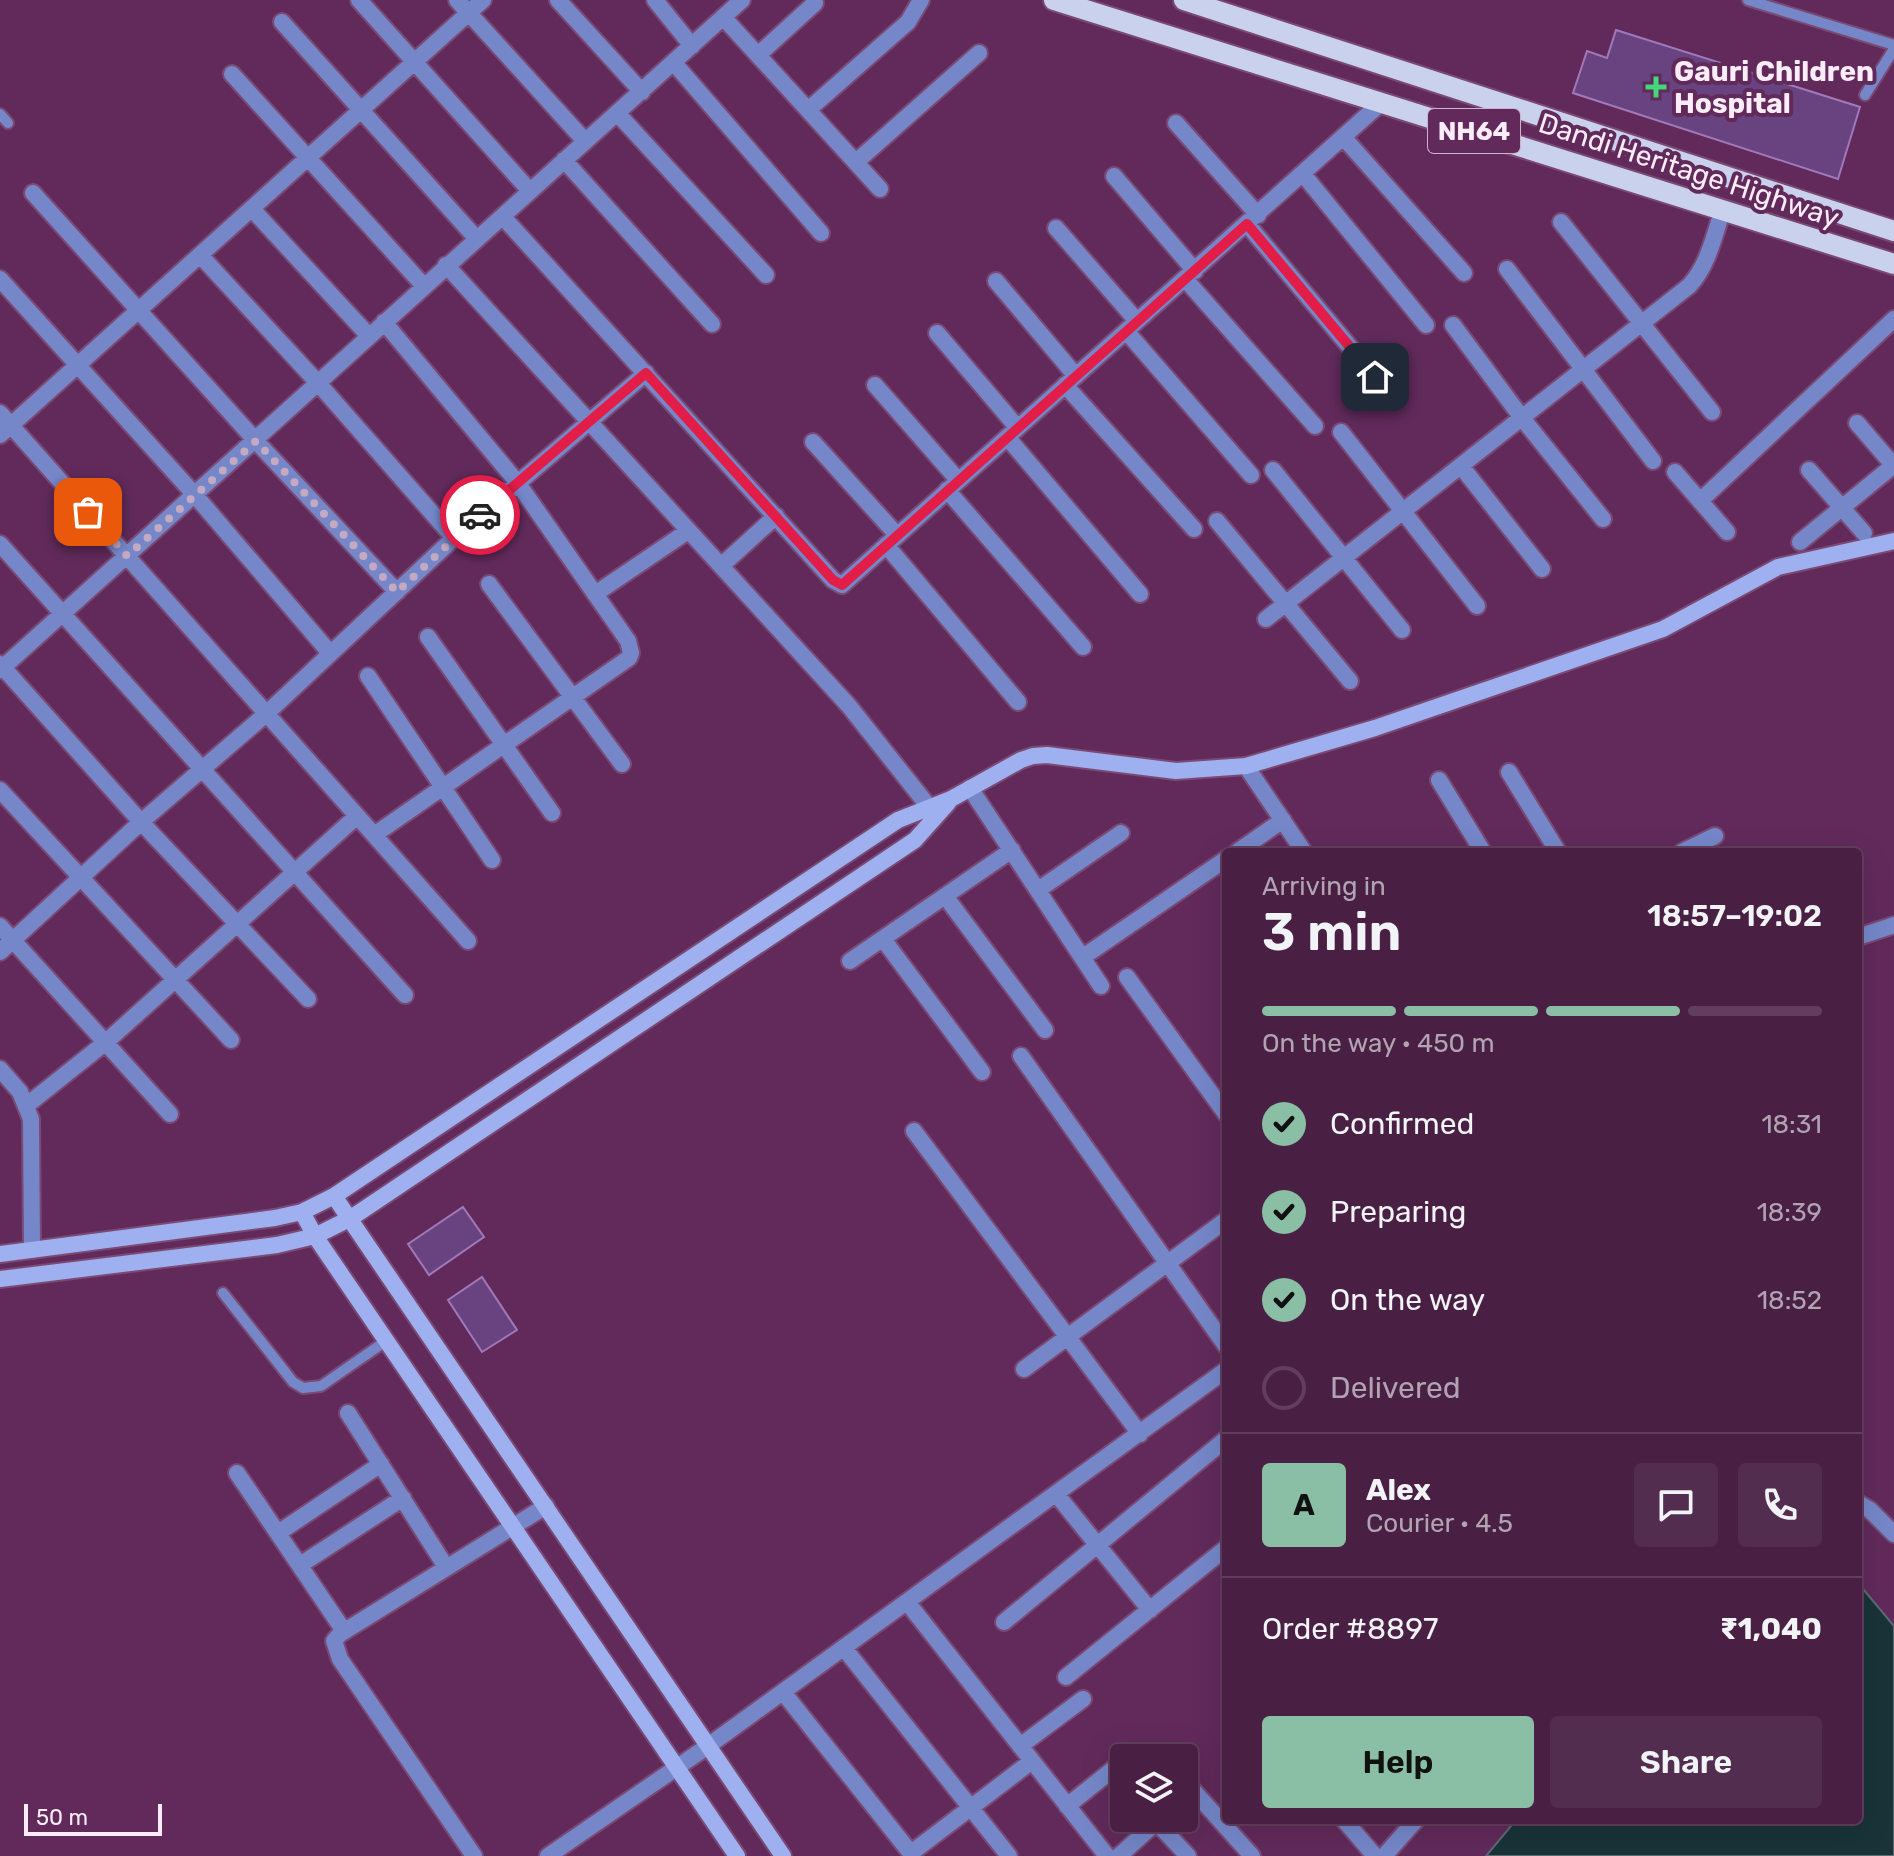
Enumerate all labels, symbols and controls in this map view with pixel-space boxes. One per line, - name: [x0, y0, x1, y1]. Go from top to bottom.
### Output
- place label: Gauri Children Hospital: [1674, 55, 1874, 120]
- marker: Gauri Children Hospital: [1645, 76, 1667, 98]
- street label: Dandi Heritage Highway: [1535, 106, 1843, 235]
- road number: NH64: [1428, 109, 1520, 153]
- pin: [1341, 343, 1409, 411]
- icon: home: [1353, 355, 1397, 399]
- courier: [440, 475, 520, 555]
- pin: [54, 478, 122, 546]
- icon: bag: [66, 490, 110, 534]
- icon: car: [458, 493, 502, 537]
- text: Arriving in: [1262, 871, 1386, 902]
- text: 18:57–19:02: [1647, 898, 1822, 934]
- text: 3 min: [1262, 901, 1401, 963]
- text: On the way · 450 m: [1262, 1028, 1495, 1059]
- icon: check: [1262, 1102, 1306, 1146]
- text: Confirmed: [1330, 1106, 1474, 1142]
- text: 18:31: [1761, 1109, 1822, 1140]
- icon: check: [1262, 1190, 1306, 1234]
- text: Preparing: [1330, 1194, 1466, 1230]
- text: 18:39: [1757, 1197, 1822, 1228]
- icon: check: [1262, 1278, 1306, 1322]
- text: On the way: [1330, 1282, 1485, 1318]
- text: 18:52: [1757, 1285, 1822, 1316]
- text: Delivered: [1330, 1370, 1461, 1406]
- button: chat: [1634, 1463, 1718, 1547]
- button: phone: [1738, 1463, 1822, 1547]
- text: Alex: [1366, 1472, 1431, 1508]
- text: A: [1293, 1487, 1315, 1523]
- text: Courier · 4.5: [1366, 1508, 1513, 1539]
- text: Order #8897: [1262, 1611, 1438, 1647]
- text: ₹1,040: [1720, 1611, 1822, 1647]
- button: Help: [1262, 1716, 1534, 1808]
- button: Share: [1550, 1716, 1822, 1808]
- map controls: [1110, 1744, 1198, 1832]
- button: layers: [1110, 1744, 1198, 1832]
- scale bar: [24, 1800, 162, 1836]
- text: 50 m: [36, 1804, 88, 1831]

